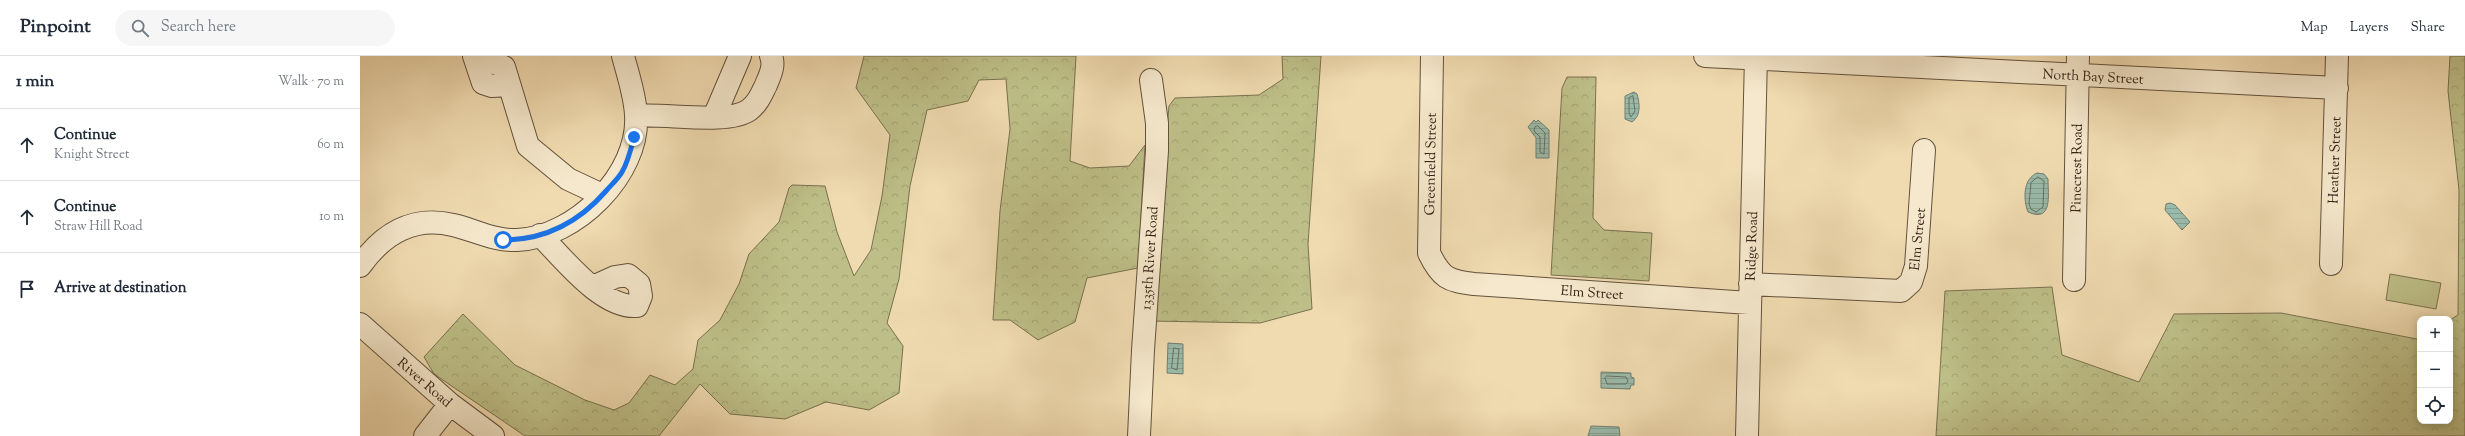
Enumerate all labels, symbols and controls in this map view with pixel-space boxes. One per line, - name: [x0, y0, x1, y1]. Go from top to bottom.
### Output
- search box: [115, 10, 395, 46]
- text: Pinpoint: [20, 14, 91, 41]
- icon: search: [129, 17, 151, 39]
- text: Search here: [161, 17, 236, 38]
- text: Map: [2301, 18, 2328, 38]
- text: Layers: [2350, 18, 2388, 38]
- text: Share: [2410, 18, 2445, 38]
- street label: North Bay Street: [2042, 65, 2144, 91]
- text: 1 min: [16, 70, 54, 94]
- text: Walk · 70 m: [278, 73, 344, 91]
- street label: Greenfield Street: [1421, 112, 1443, 216]
- street label: Heather Street: [2324, 116, 2348, 204]
- street label: Pinecrest Road: [2067, 123, 2089, 213]
- text: Continue: [54, 125, 116, 146]
- route end: [625, 128, 643, 146]
- icon: ahead: [16, 134, 38, 156]
- text: 60 m: [317, 136, 344, 154]
- text: Knight Street: [54, 146, 129, 164]
- text: Continue: [54, 197, 116, 218]
- icon: ahead: [16, 206, 38, 228]
- street label: 1335th River Road: [1137, 206, 1165, 311]
- street label: Elm Street: [1906, 207, 1932, 272]
- text: 10 m: [319, 208, 344, 226]
- street label: Ridge Road: [1742, 211, 1764, 281]
- text: Straw Hill Road: [54, 218, 143, 236]
- route start: [494, 231, 512, 249]
- icon: arrive: [16, 278, 38, 300]
- text: Arrive at destination: [54, 278, 187, 299]
- street label: Elm Street: [1560, 282, 1624, 306]
- map controls: [2417, 316, 2453, 424]
- button: +: [2417, 316, 2453, 352]
- button: −: [2417, 352, 2453, 388]
- street label: River Road: [392, 354, 456, 413]
- button: locate: [2417, 388, 2453, 424]

